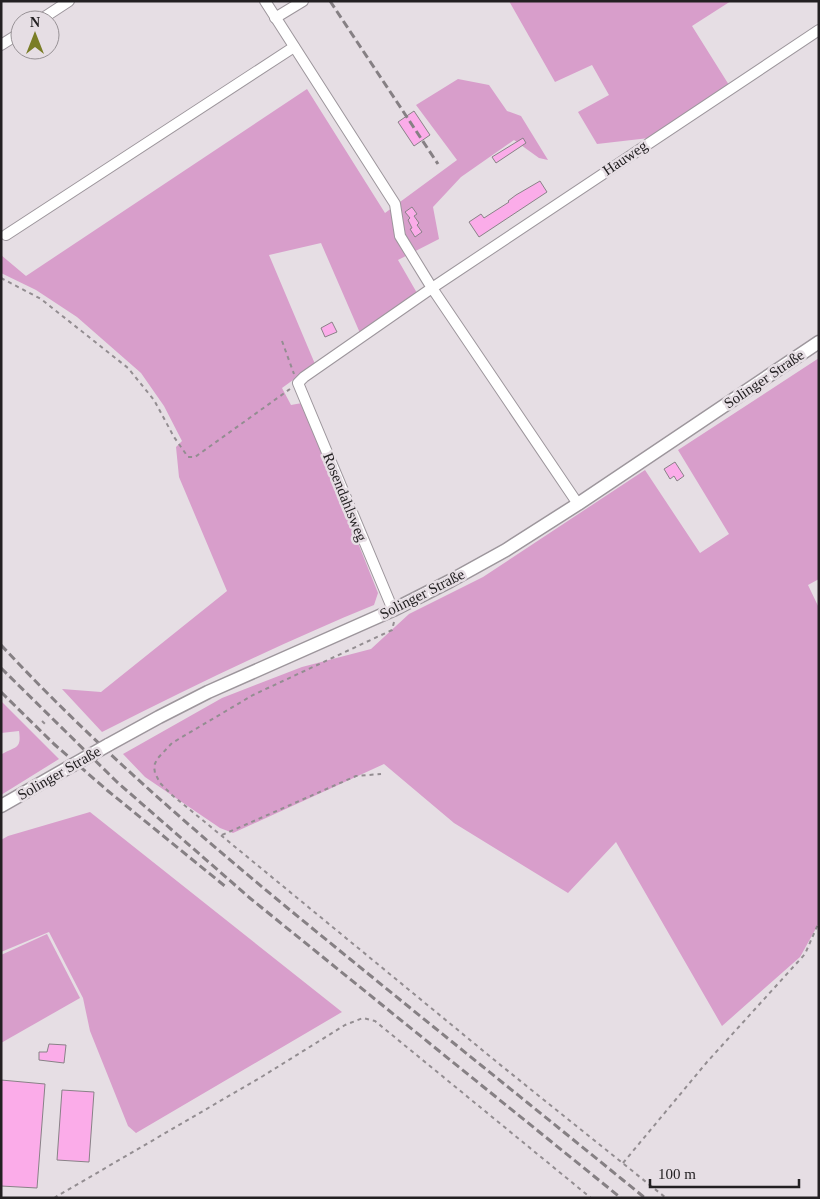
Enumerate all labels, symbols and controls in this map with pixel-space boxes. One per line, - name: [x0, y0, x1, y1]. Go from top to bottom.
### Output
- north arrow: [10, 10, 60, 60]
- text: N: [30, 15, 40, 30]
- street label: Hauweg: [600, 137, 651, 179]
- street label: Solinger Straße: [721, 346, 807, 412]
- street label: Rosendahlsweg: [320, 450, 370, 544]
- street label: Solinger Straße: [377, 566, 467, 622]
- street label: Solinger Straße: [15, 743, 104, 803]
- scale bar: [650, 1156, 799, 1188]
- text: 100 m: [658, 1166, 696, 1182]

